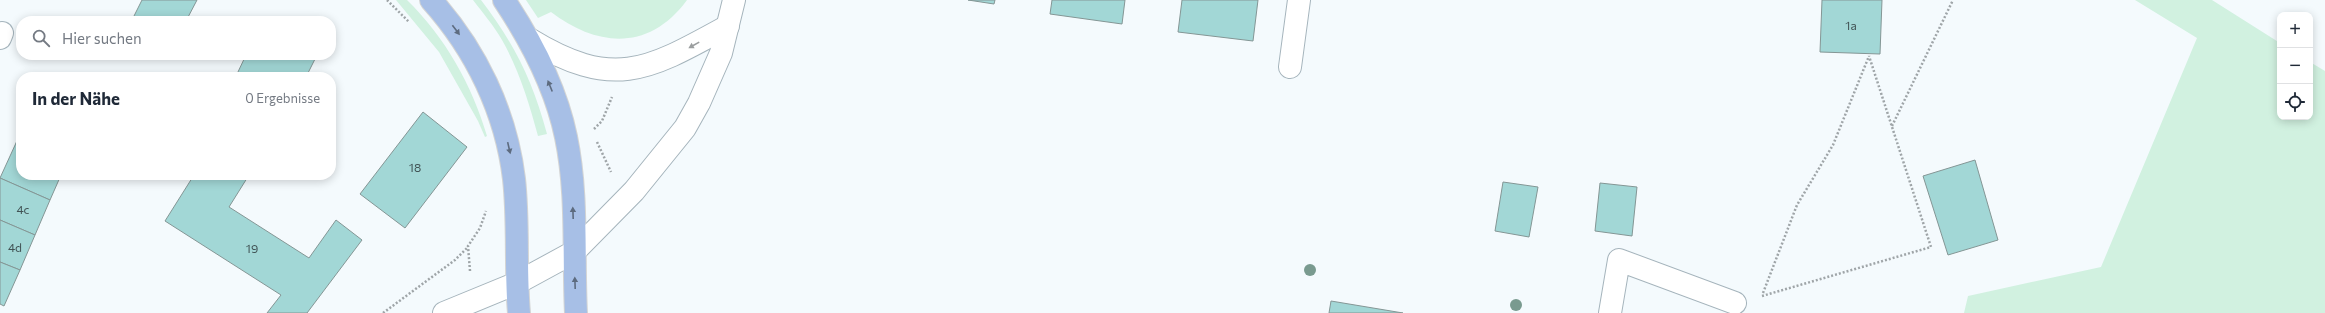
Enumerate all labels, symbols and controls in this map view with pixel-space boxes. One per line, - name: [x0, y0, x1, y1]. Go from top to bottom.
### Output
- map controls: [2277, 12, 2313, 120]
- button: +: [2277, 12, 2313, 48]
- search box: [16, 16, 336, 60]
- house number: 1a: [1845, 18, 1857, 32]
- one-way arrow: [452, 25, 460, 35]
- icon: search: [30, 27, 52, 49]
- text: Hier suchen: [62, 29, 142, 47]
- one-way arrow: [688, 41, 700, 48]
- button: −: [2277, 48, 2313, 84]
- one-way arrow: [547, 80, 553, 92]
- button: locate: [2277, 84, 2313, 120]
- text: In der Nähe: [32, 88, 120, 109]
- text: 0 Ergebnisse: [245, 90, 320, 106]
- one-way arrow: [506, 142, 512, 154]
- house number: 18: [409, 160, 421, 174]
- house number: 4c: [16, 202, 30, 216]
- one-way arrow: [570, 206, 576, 219]
- house number: 4d: [8, 240, 22, 254]
- house number: 19: [246, 241, 258, 255]
- one-way arrow: [571, 277, 578, 289]

